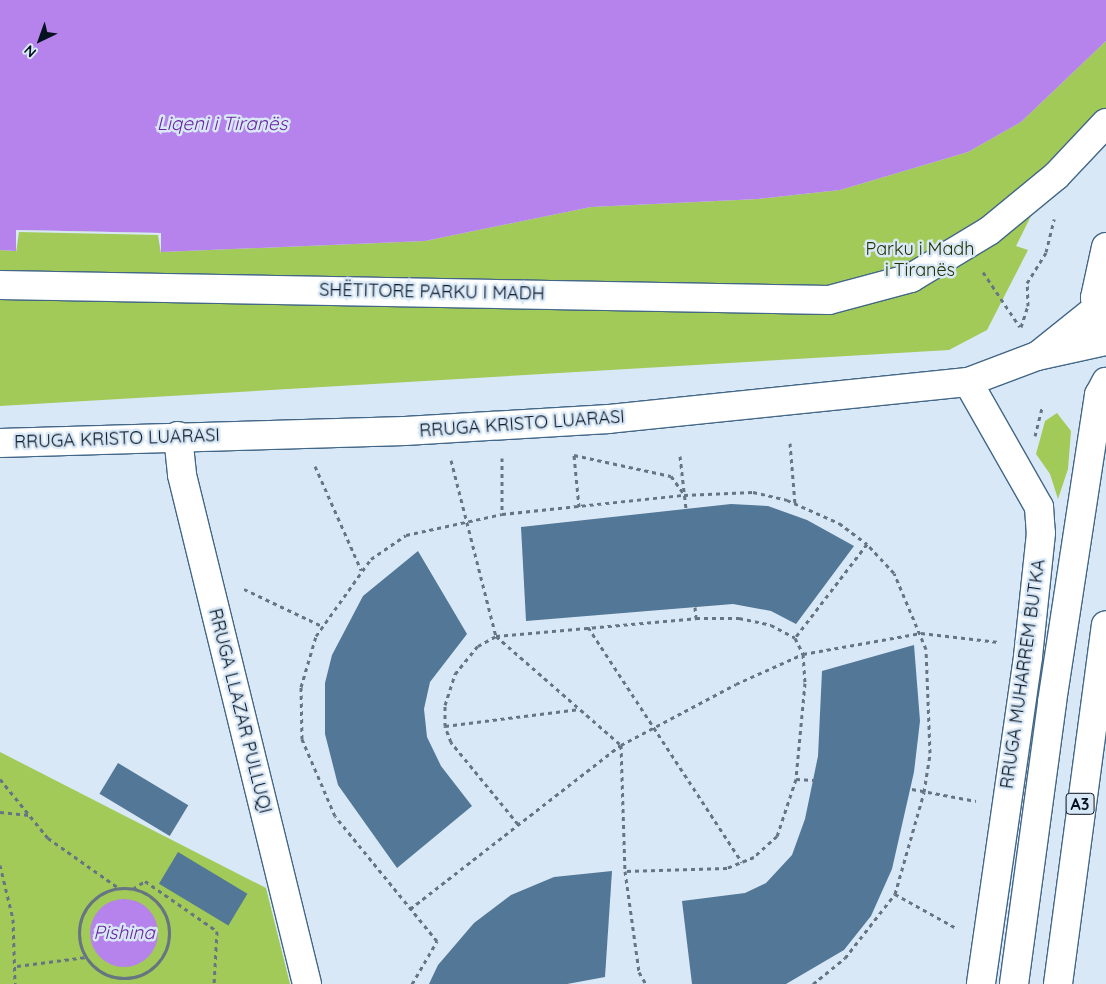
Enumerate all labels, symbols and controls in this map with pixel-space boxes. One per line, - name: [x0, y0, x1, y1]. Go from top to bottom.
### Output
- north arrow: [15, 15, 65, 65]
- text: N: [20, 41, 40, 61]
- water label: Liqeni i Tiranës: [157, 113, 287, 135]
- park label: Parku i Madh i Tiranës: [866, 239, 974, 282]
- street label: SHËTITORE PARKU I MADH: [319, 279, 545, 305]
- street label: RRUGA KRISTO LUARASI: [419, 406, 625, 442]
- street label: RRUGA KRISTO LUARASI: [14, 425, 220, 453]
- street label: RRUGA MUHARREM BUTKA: [996, 558, 1050, 790]
- street label: RRUGA LLAZAR PULLUQI: [204, 606, 276, 816]
- road number: A3: [1065, 791, 1095, 818]
- water label: Pishina: [93, 922, 155, 944]

